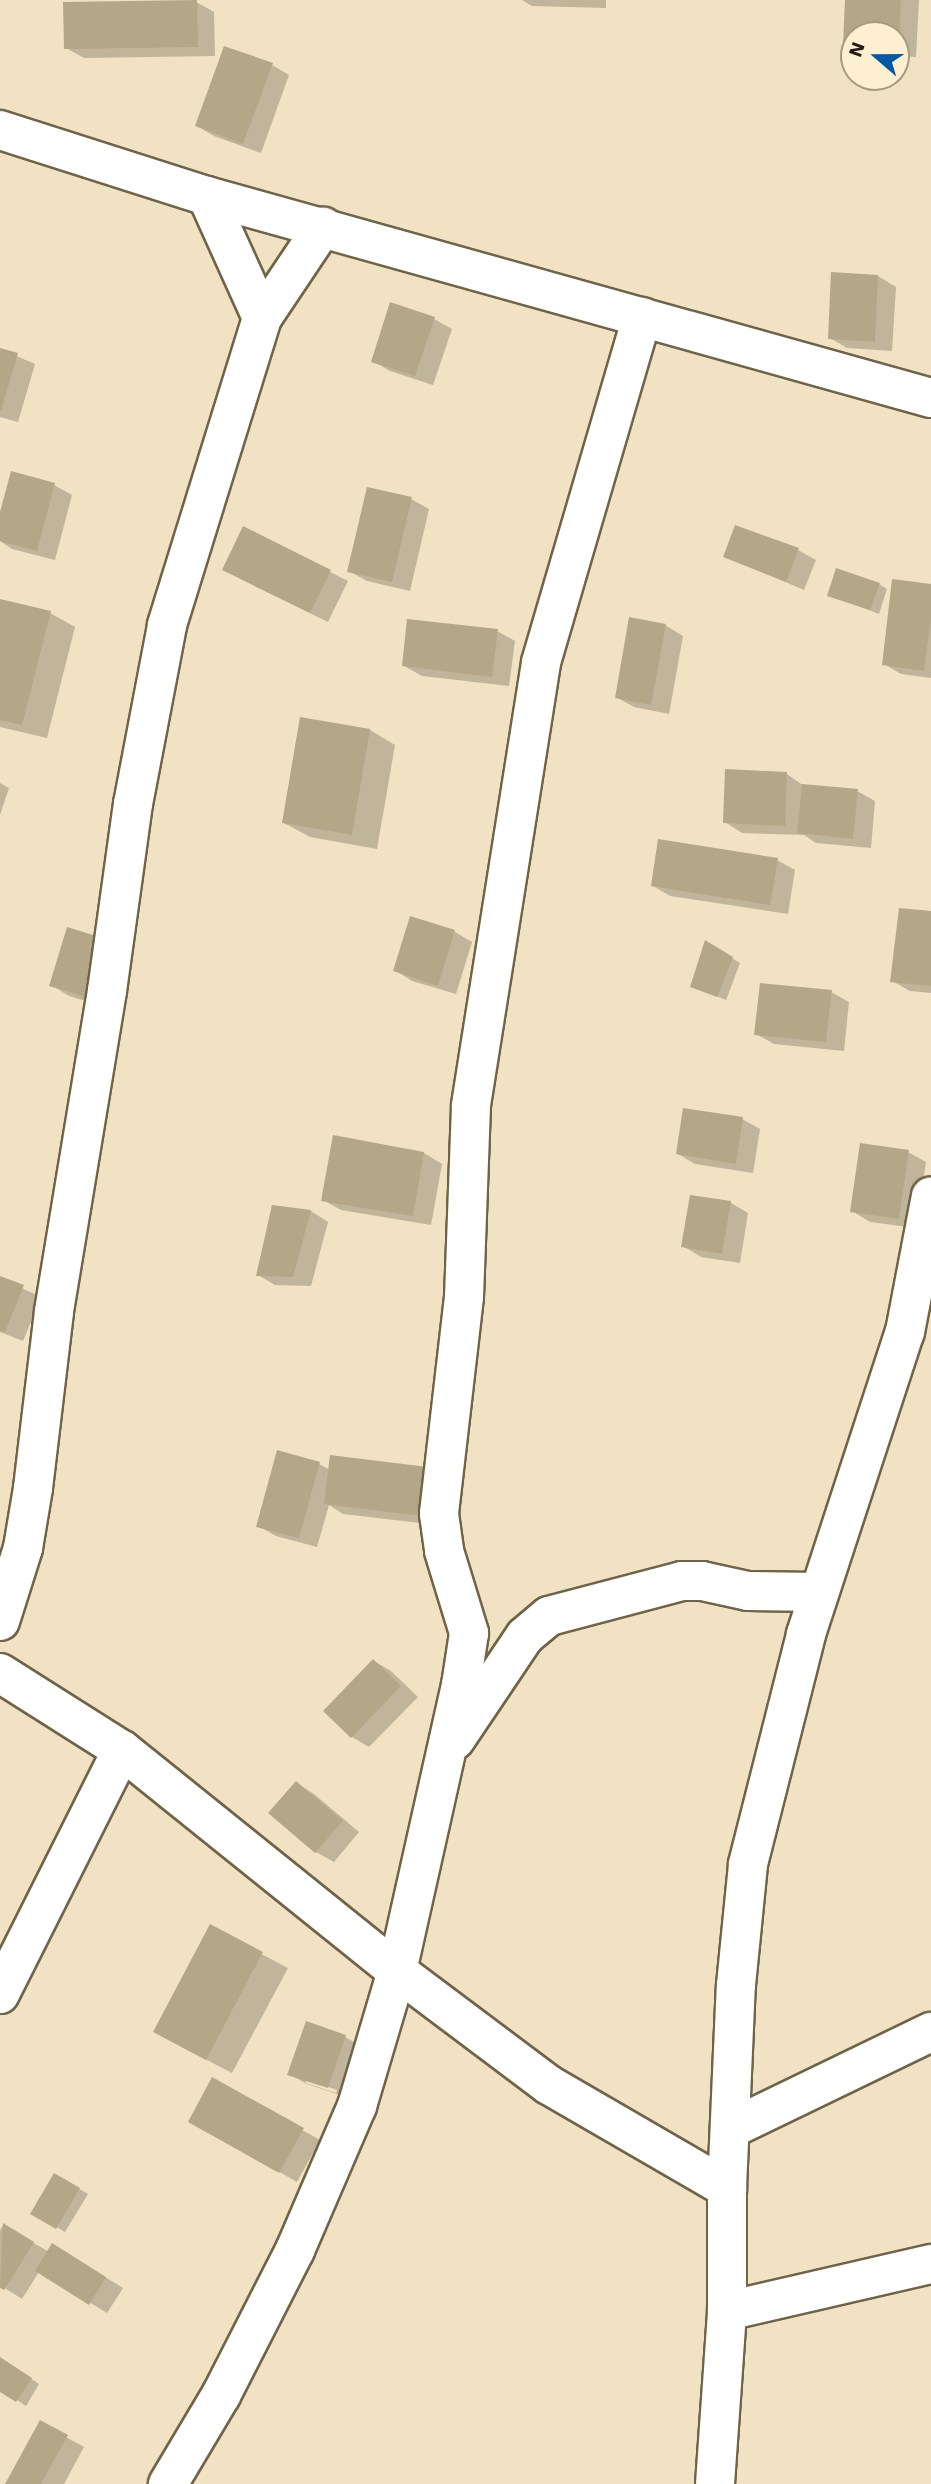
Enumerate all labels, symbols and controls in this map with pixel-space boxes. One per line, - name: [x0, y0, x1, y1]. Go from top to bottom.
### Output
- north arrow: [840, 21, 910, 91]
- text: N: [843, 39, 870, 60]

